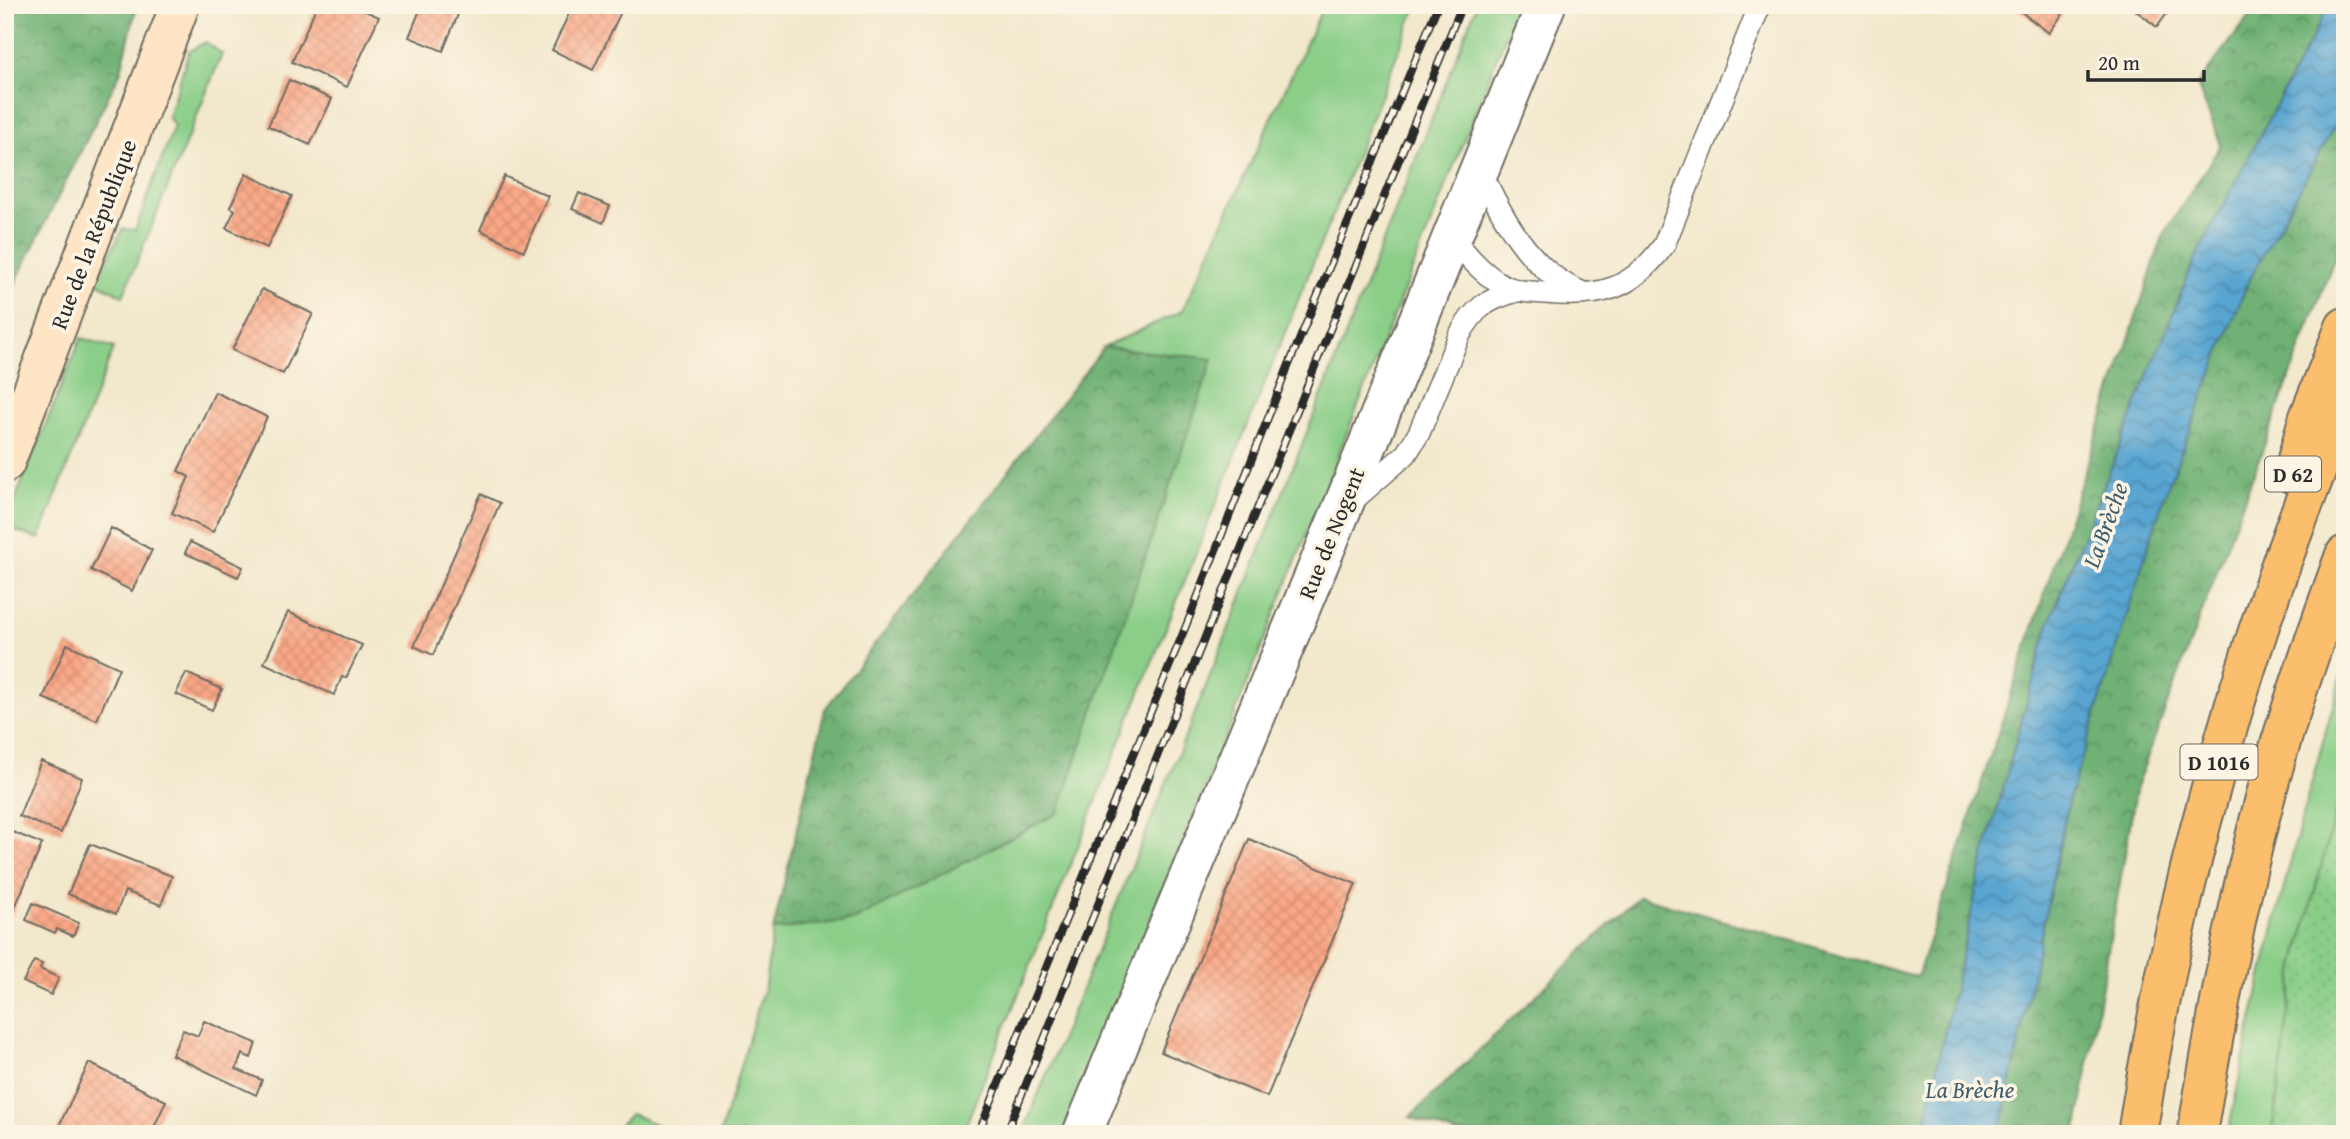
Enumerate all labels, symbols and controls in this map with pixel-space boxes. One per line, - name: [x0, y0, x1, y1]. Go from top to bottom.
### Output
- scale bar: [2088, 38, 2203, 82]
- text: 20 m: [2098, 47, 2140, 78]
- street label: Rue de la République: [42, 134, 144, 334]
- road number: D 62: [2265, 456, 2321, 491]
- street label: Rue de Nogent: [1290, 462, 1372, 604]
- water label: La Brèche: [2073, 477, 2137, 574]
- road number: D 1016: [2180, 744, 2258, 780]
- water label: La Brèche: [1925, 1072, 2015, 1107]

